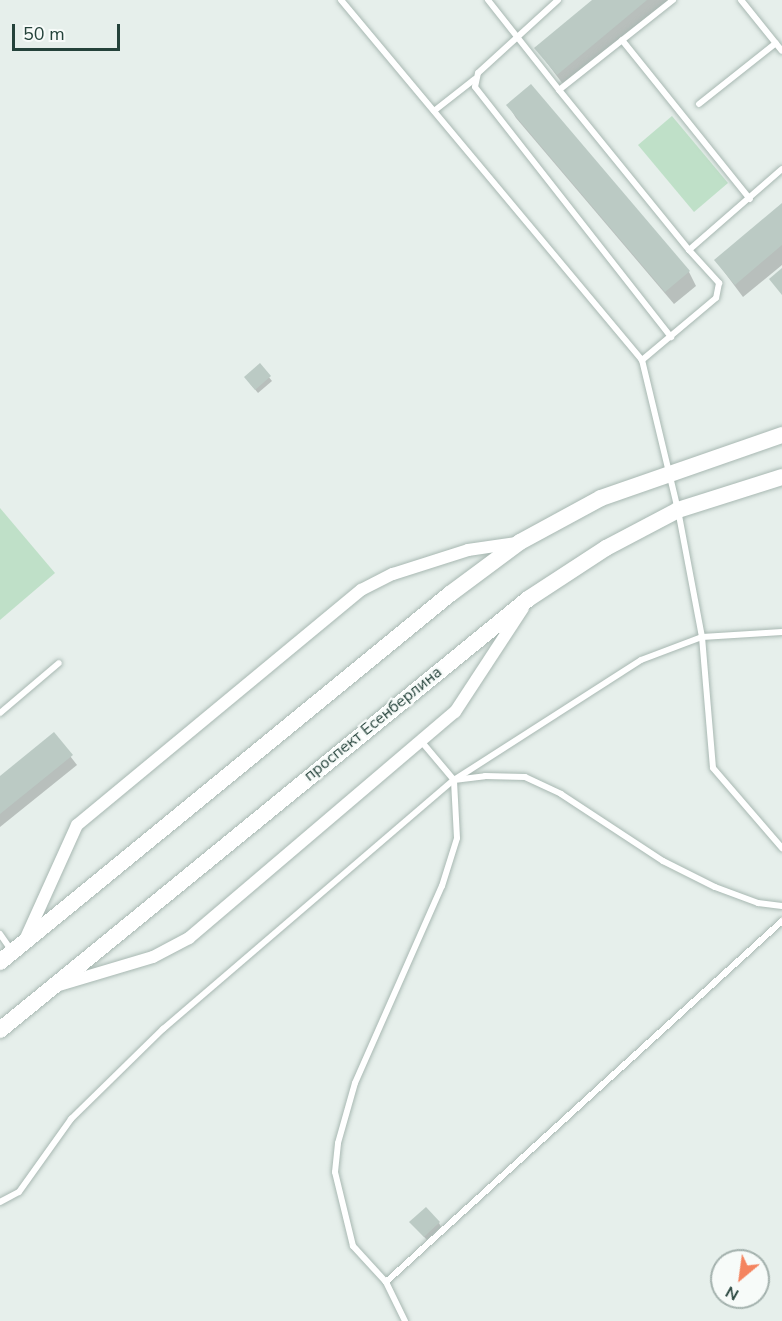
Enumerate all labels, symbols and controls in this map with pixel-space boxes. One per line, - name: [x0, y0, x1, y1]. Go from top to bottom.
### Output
- scale bar: [15, 12, 123, 50]
- text: 50 m: [23, 22, 65, 46]
- street label: проспект Есенберлина: [300, 663, 446, 785]
- north arrow: [710, 1249, 770, 1309]
- text: N: [722, 1280, 743, 1306]

